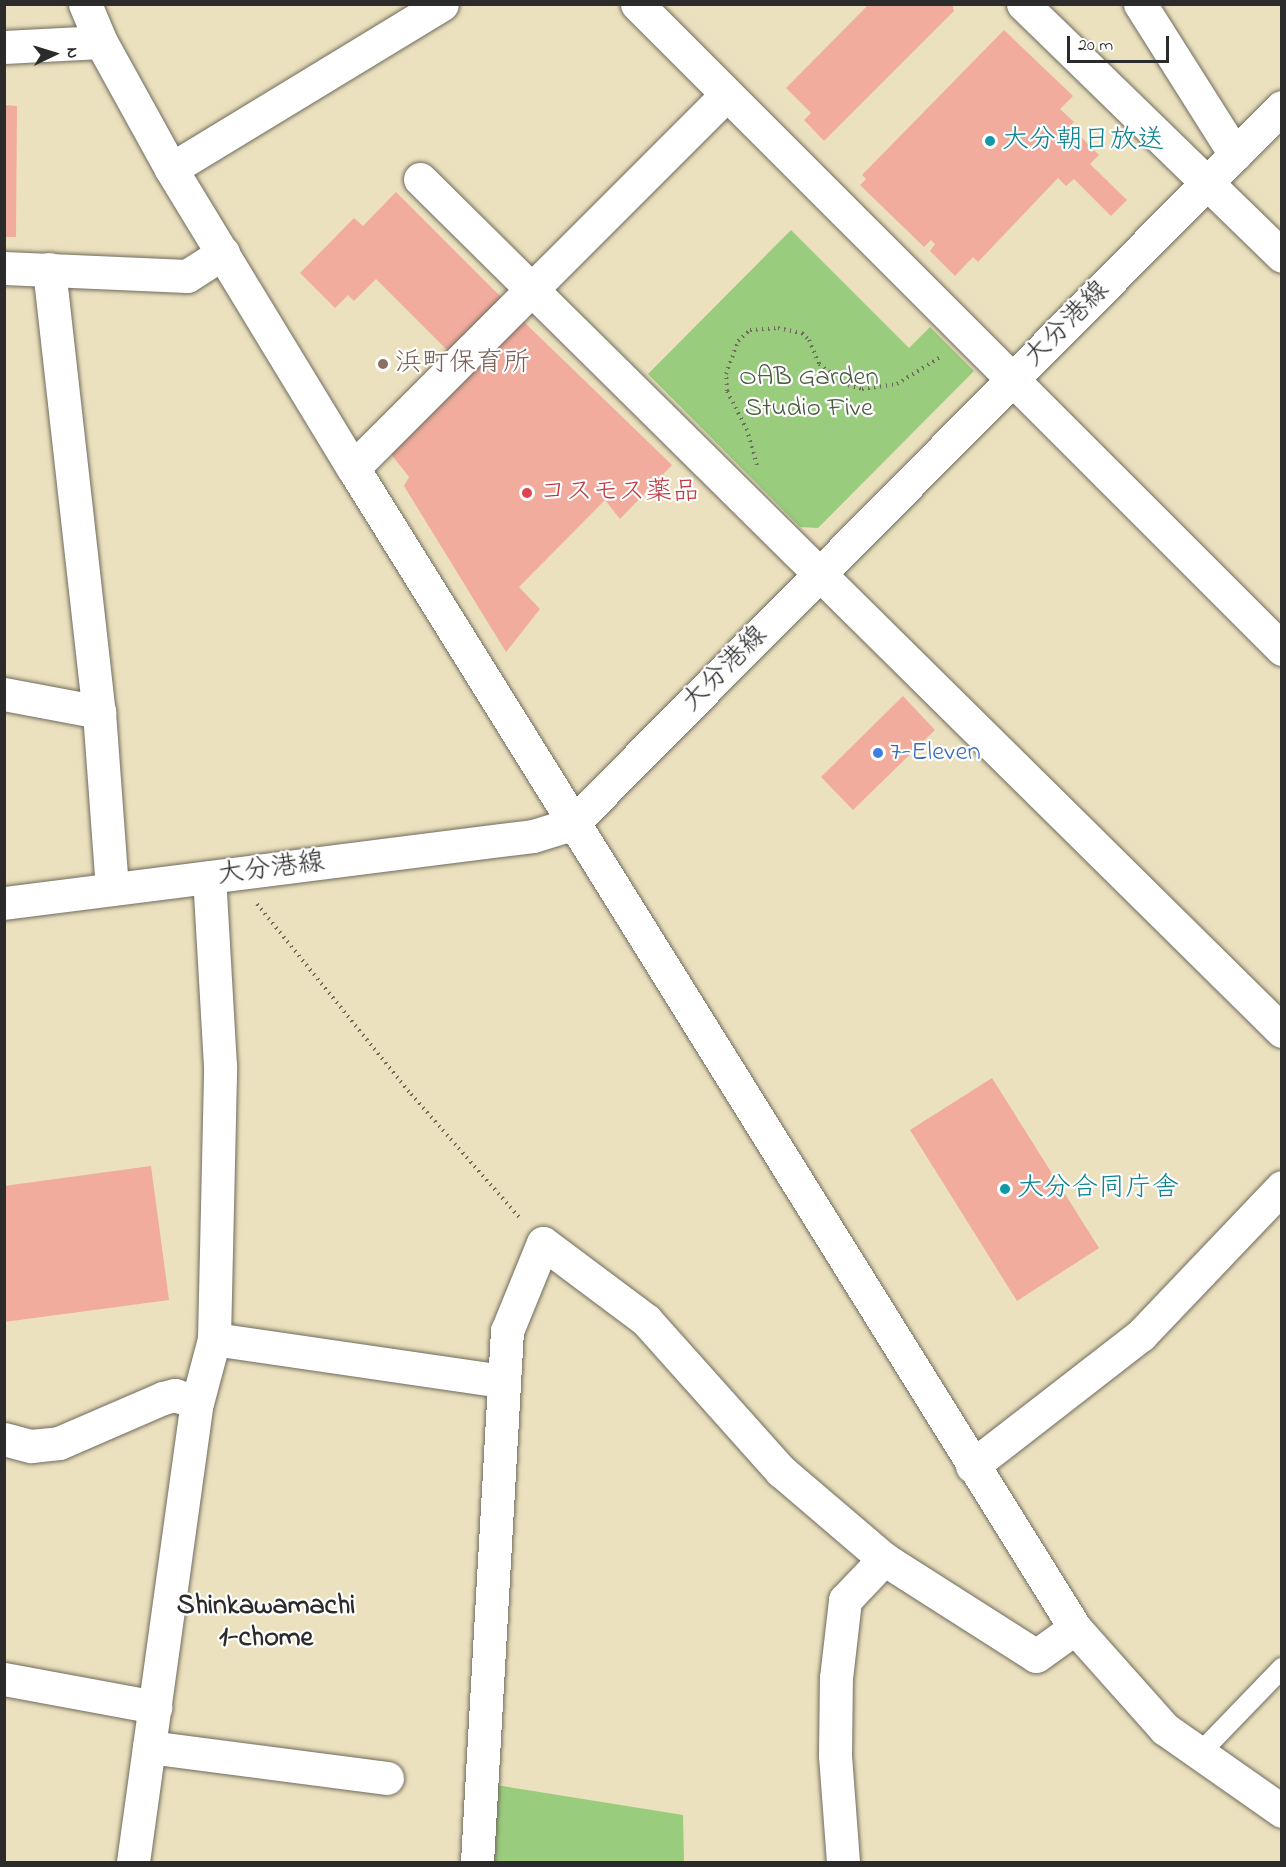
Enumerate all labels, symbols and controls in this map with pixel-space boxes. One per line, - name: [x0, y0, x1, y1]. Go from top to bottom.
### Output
- north arrow: [24, 24, 84, 84]
- scale bar: [1070, 24, 1172, 62]
- text: 20 m: [1078, 33, 1113, 59]
- text: N: [60, 47, 84, 59]
- place label: 大分朝日放送: [1002, 125, 1164, 157]
- marker: 大分朝日放送: [983, 134, 997, 148]
- street label: 大分港線: [1017, 274, 1117, 374]
- place label: 浜町保育所: [395, 348, 530, 380]
- marker: 浜町保育所: [376, 357, 390, 371]
- park label: OAB Garden Studio Five: [739, 361, 879, 424]
- place label: コスモス薬品: [539, 477, 701, 509]
- marker: コスモス薬品: [520, 486, 534, 500]
- street label: 大分港線: [675, 619, 775, 719]
- place label: 7-Eleven: [890, 737, 981, 769]
- marker: 7-Eleven: [871, 746, 885, 760]
- street label: 大分港線: [215, 846, 327, 892]
- place label: 大分合同庁舎: [1017, 1173, 1179, 1205]
- marker: 大分合同庁舎: [998, 1182, 1012, 1196]
- district label: Shinkawamachi 1-chome: [177, 1590, 355, 1656]

